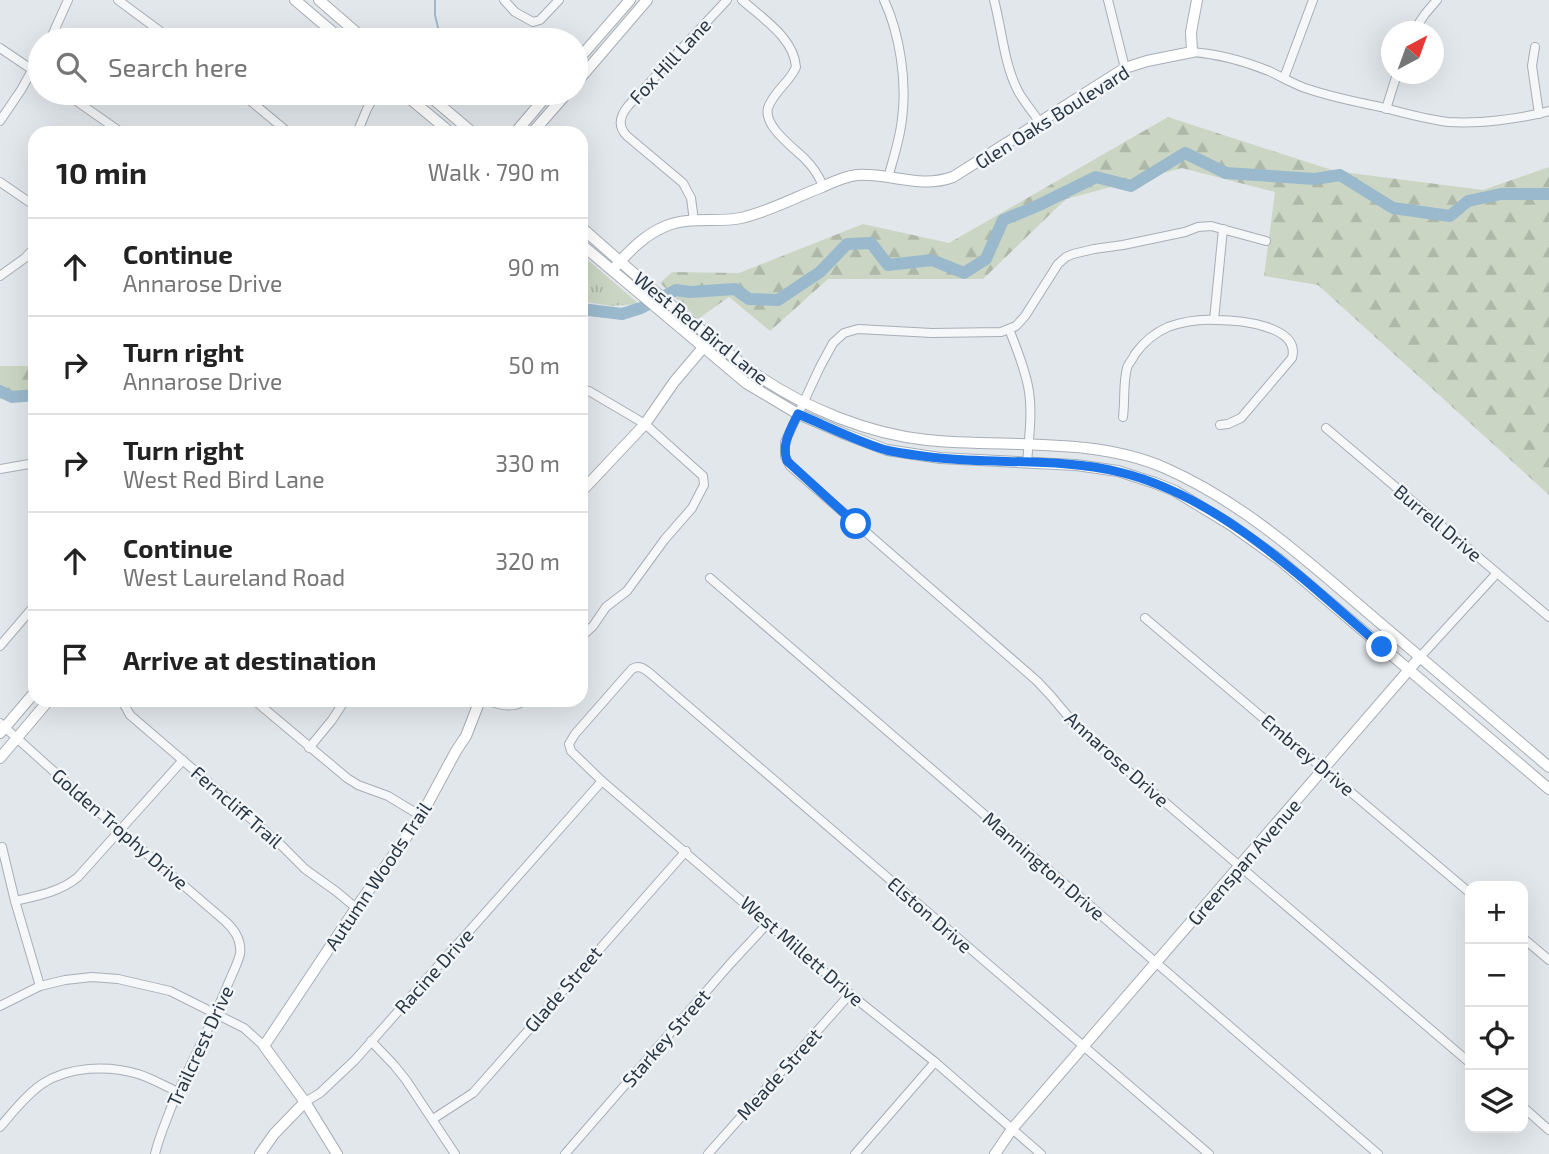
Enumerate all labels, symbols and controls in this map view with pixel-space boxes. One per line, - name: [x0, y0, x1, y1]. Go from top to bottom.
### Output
- street label: Fox Hill Lane: [624, 13, 715, 108]
- north arrow: [1381, 21, 1444, 84]
- search box: [28, 28, 588, 105]
- icon: search: [52, 48, 90, 86]
- text: Search here: [108, 51, 248, 82]
- street label: Glen Oaks Boulevard: [970, 60, 1133, 173]
- text: 10 min: [56, 154, 147, 190]
- text: Walk · 790 m: [428, 158, 560, 186]
- text: Continue: [123, 238, 233, 269]
- icon: ahead: [56, 248, 94, 286]
- text: 90 m: [508, 253, 560, 281]
- street label: West Red Bird Lane: [629, 266, 773, 389]
- text: Annarose Drive: [123, 269, 282, 297]
- text: Turn right: [123, 336, 244, 367]
- icon: right: [56, 346, 94, 384]
- text: 50 m: [509, 351, 560, 379]
- text: Annarose Drive: [123, 367, 282, 395]
- text: Turn right: [123, 434, 244, 465]
- icon: right: [56, 444, 94, 482]
- text: 330 m: [495, 449, 560, 477]
- text: West Red Bird Lane: [123, 465, 325, 493]
- street label: Burrell Drive: [1390, 479, 1487, 566]
- route start: [840, 508, 871, 539]
- text: Continue: [123, 532, 233, 563]
- icon: ahead: [56, 542, 94, 580]
- text: 320 m: [495, 547, 560, 575]
- text: West Laureland Road: [123, 563, 345, 591]
- route end: [1366, 631, 1397, 662]
- icon: arrive: [56, 640, 94, 678]
- text: Arrive at destination: [123, 644, 376, 675]
- street label: Annarose Drive: [1061, 706, 1174, 811]
- street label: Embrey Drive: [1257, 709, 1360, 800]
- street label: Ferncliff Trail: [187, 761, 288, 853]
- street label: Golden Trophy Drive: [48, 763, 193, 894]
- street label: Greenspan Avenue: [1182, 794, 1305, 930]
- street label: Autumn Woods Trail: [319, 797, 436, 954]
- street label: Mannington Drive: [979, 806, 1110, 925]
- street label: Elston Drive: [883, 872, 977, 958]
- map controls: [1465, 881, 1528, 1133]
- button: +: [1465, 881, 1528, 944]
- street label: West Millett Drive: [736, 891, 869, 1010]
- street label: Racine Drive: [389, 923, 478, 1018]
- street label: Glade Street: [519, 941, 606, 1036]
- button: −: [1465, 944, 1528, 1007]
- street label: Trailcrest Drive: [161, 982, 238, 1110]
- street label: Starkey Street: [617, 984, 714, 1091]
- button: locate: [1465, 1007, 1528, 1070]
- street label: Meade Street: [731, 1023, 826, 1124]
- button: layers: [1465, 1070, 1528, 1133]

